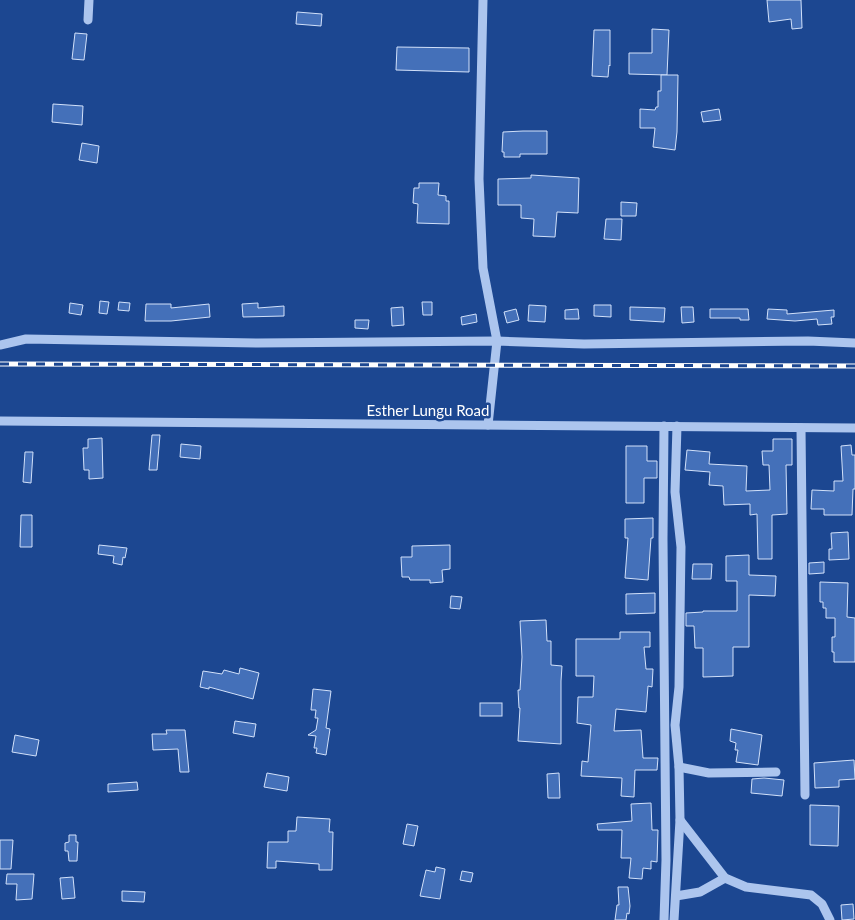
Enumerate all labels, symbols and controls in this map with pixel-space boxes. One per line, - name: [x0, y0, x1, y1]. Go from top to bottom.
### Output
- street label: Esther Lungu Road: [367, 401, 489, 419]

